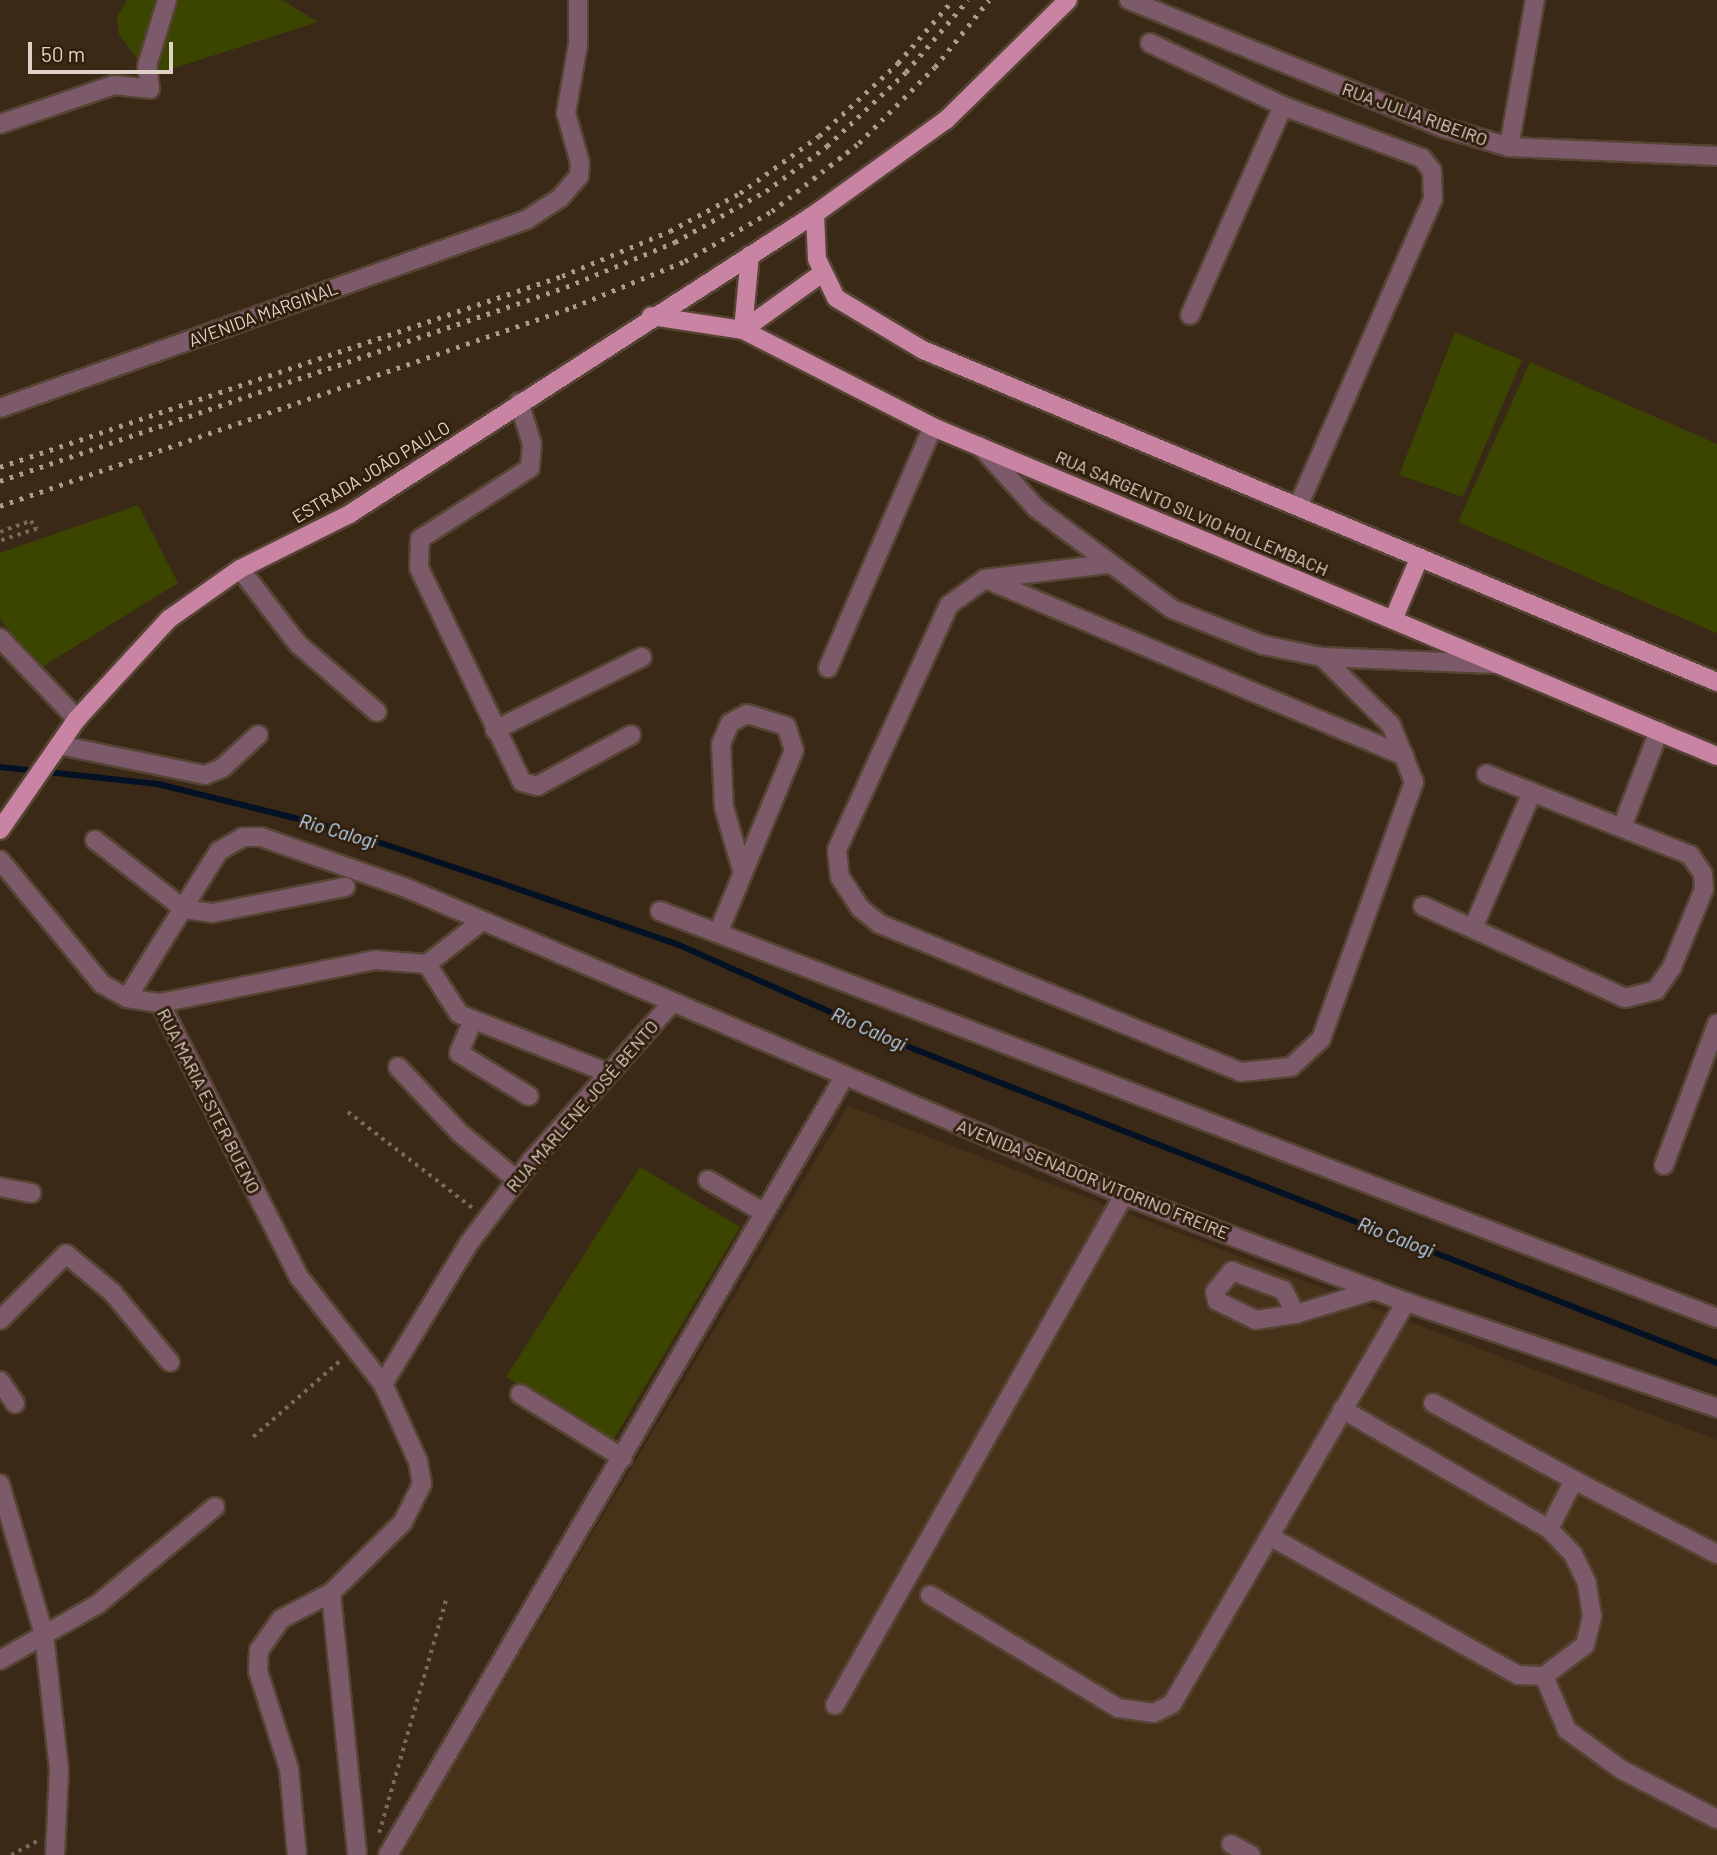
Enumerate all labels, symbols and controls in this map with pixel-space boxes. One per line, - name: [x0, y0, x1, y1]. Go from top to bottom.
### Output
- scale bar: [32, 28, 177, 72]
- text: 50 m: [41, 41, 85, 66]
- street label: RUA JULIA RIBEIRO: [1339, 78, 1491, 150]
- street label: AVENIDA MARGINAL: [185, 277, 341, 351]
- street label: ESTRADA JOÃO PAULO: [288, 416, 454, 528]
- street label: RUA SARGENTO SILVIO HOLLEMBACH: [1052, 446, 1332, 580]
- water label: Rio Calogi: [297, 809, 379, 853]
- water label: Rio Calogi: [828, 1002, 910, 1056]
- street label: RUA MARIA ESTER BUENO: [153, 1005, 265, 1197]
- street label: RUA MARLENE JOSÉ BENTO: [501, 1016, 663, 1196]
- street label: AVENIDA SENADOR VITORINO FREIRE: [954, 1114, 1232, 1244]
- water label: Rio Calogi: [1355, 1212, 1437, 1262]

